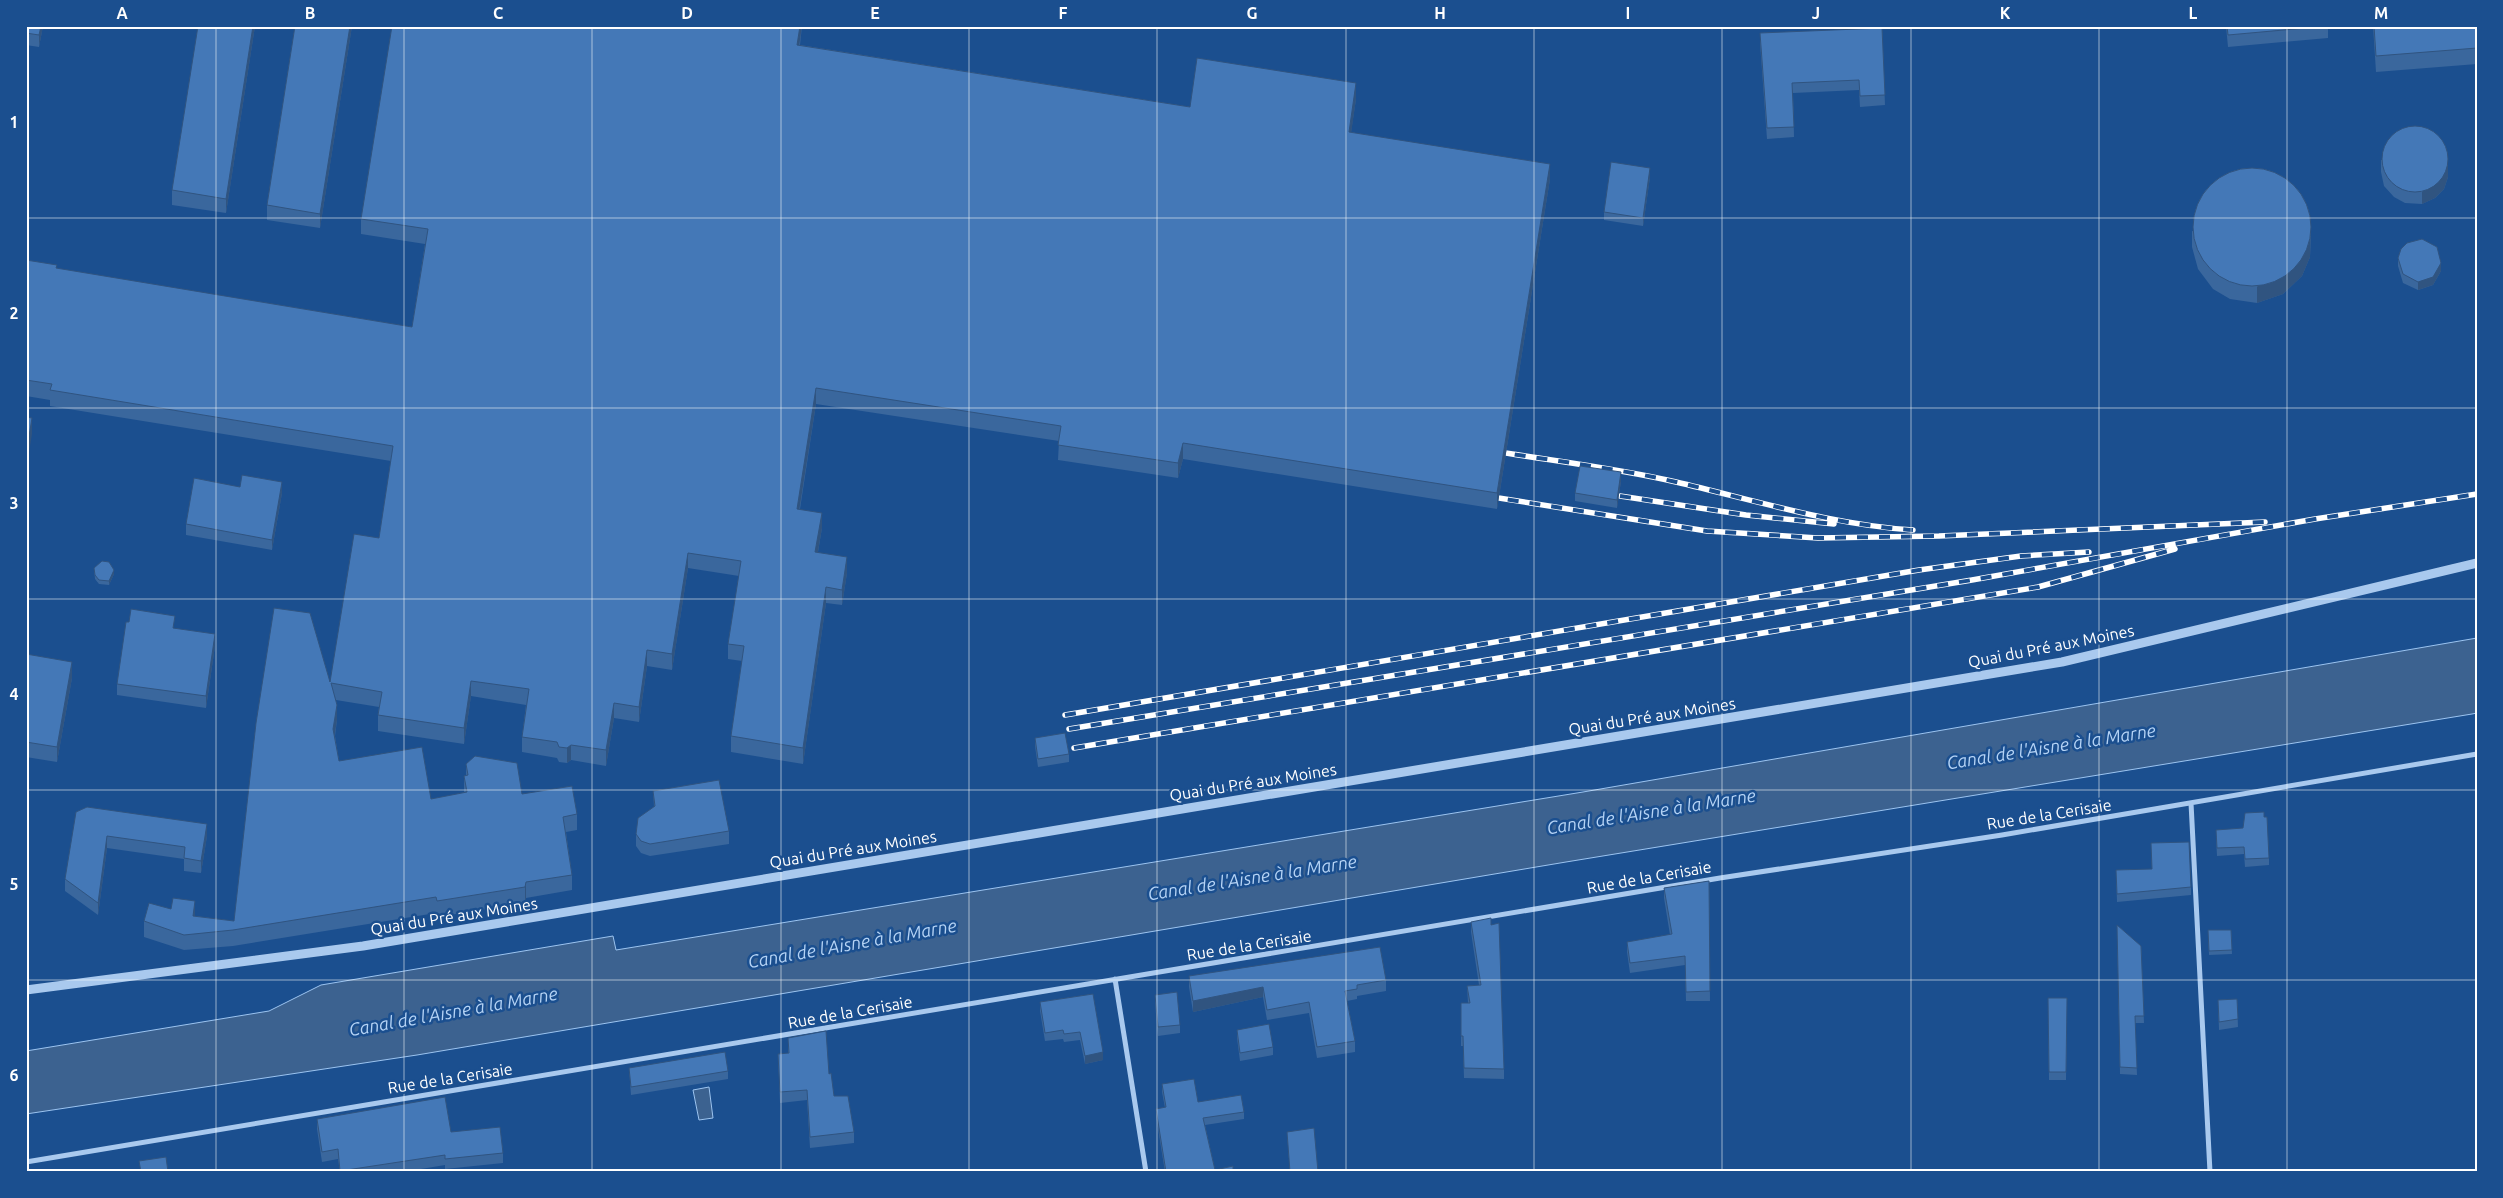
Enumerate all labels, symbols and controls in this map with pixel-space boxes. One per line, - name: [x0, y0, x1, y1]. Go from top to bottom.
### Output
- text: A: [116, 4, 128, 22]
- text: B: [305, 4, 315, 22]
- text: C: [493, 4, 503, 22]
- text: D: [681, 4, 693, 22]
- text: E: [870, 4, 880, 22]
- text: F: [1059, 4, 1068, 22]
- text: G: [1246, 4, 1258, 22]
- text: H: [1434, 4, 1446, 22]
- text: I: [1626, 4, 1630, 22]
- text: J: [1812, 4, 1820, 22]
- text: K: [2000, 4, 2011, 22]
- text: L: [2189, 4, 2198, 22]
- text: M: [2374, 4, 2388, 22]
- text: 1: [9, 113, 19, 131]
- text: 2: [9, 304, 19, 322]
- text: 3: [9, 494, 19, 512]
- street label: Quai du Pré aux Moines: [1966, 621, 2136, 671]
- text: 4: [9, 685, 19, 703]
- street label: Quai du Pré aux Moines: [1567, 694, 1737, 738]
- water label: Canal de l'Aisne à la Marne: [1945, 720, 2157, 772]
- street label: Quai du Pré aux Moines: [1168, 760, 1338, 804]
- water label: Canal de l'Aisne à la Marne: [1545, 785, 1757, 837]
- street label: Rue de la Cerisaie: [1985, 795, 2113, 833]
- street label: Quai du Pré aux Moines: [768, 827, 938, 871]
- water label: Canal de l'Aisne à la Marne: [1146, 851, 1358, 903]
- street label: Rue de la Cerisaie: [1585, 857, 1713, 897]
- text: 5: [9, 875, 19, 893]
- street label: Quai du Pré aux Moines: [369, 894, 539, 938]
- water label: Canal de l'Aisne à la Marne: [746, 915, 958, 971]
- street label: Rue de la Cerisaie: [1185, 926, 1313, 964]
- water label: Canal de l'Aisne à la Marne: [347, 983, 559, 1039]
- street label: Rue de la Cerisaie: [786, 992, 914, 1032]
- street label: Rue de la Cerisaie: [386, 1059, 514, 1097]
- text: 6: [9, 1066, 19, 1084]

